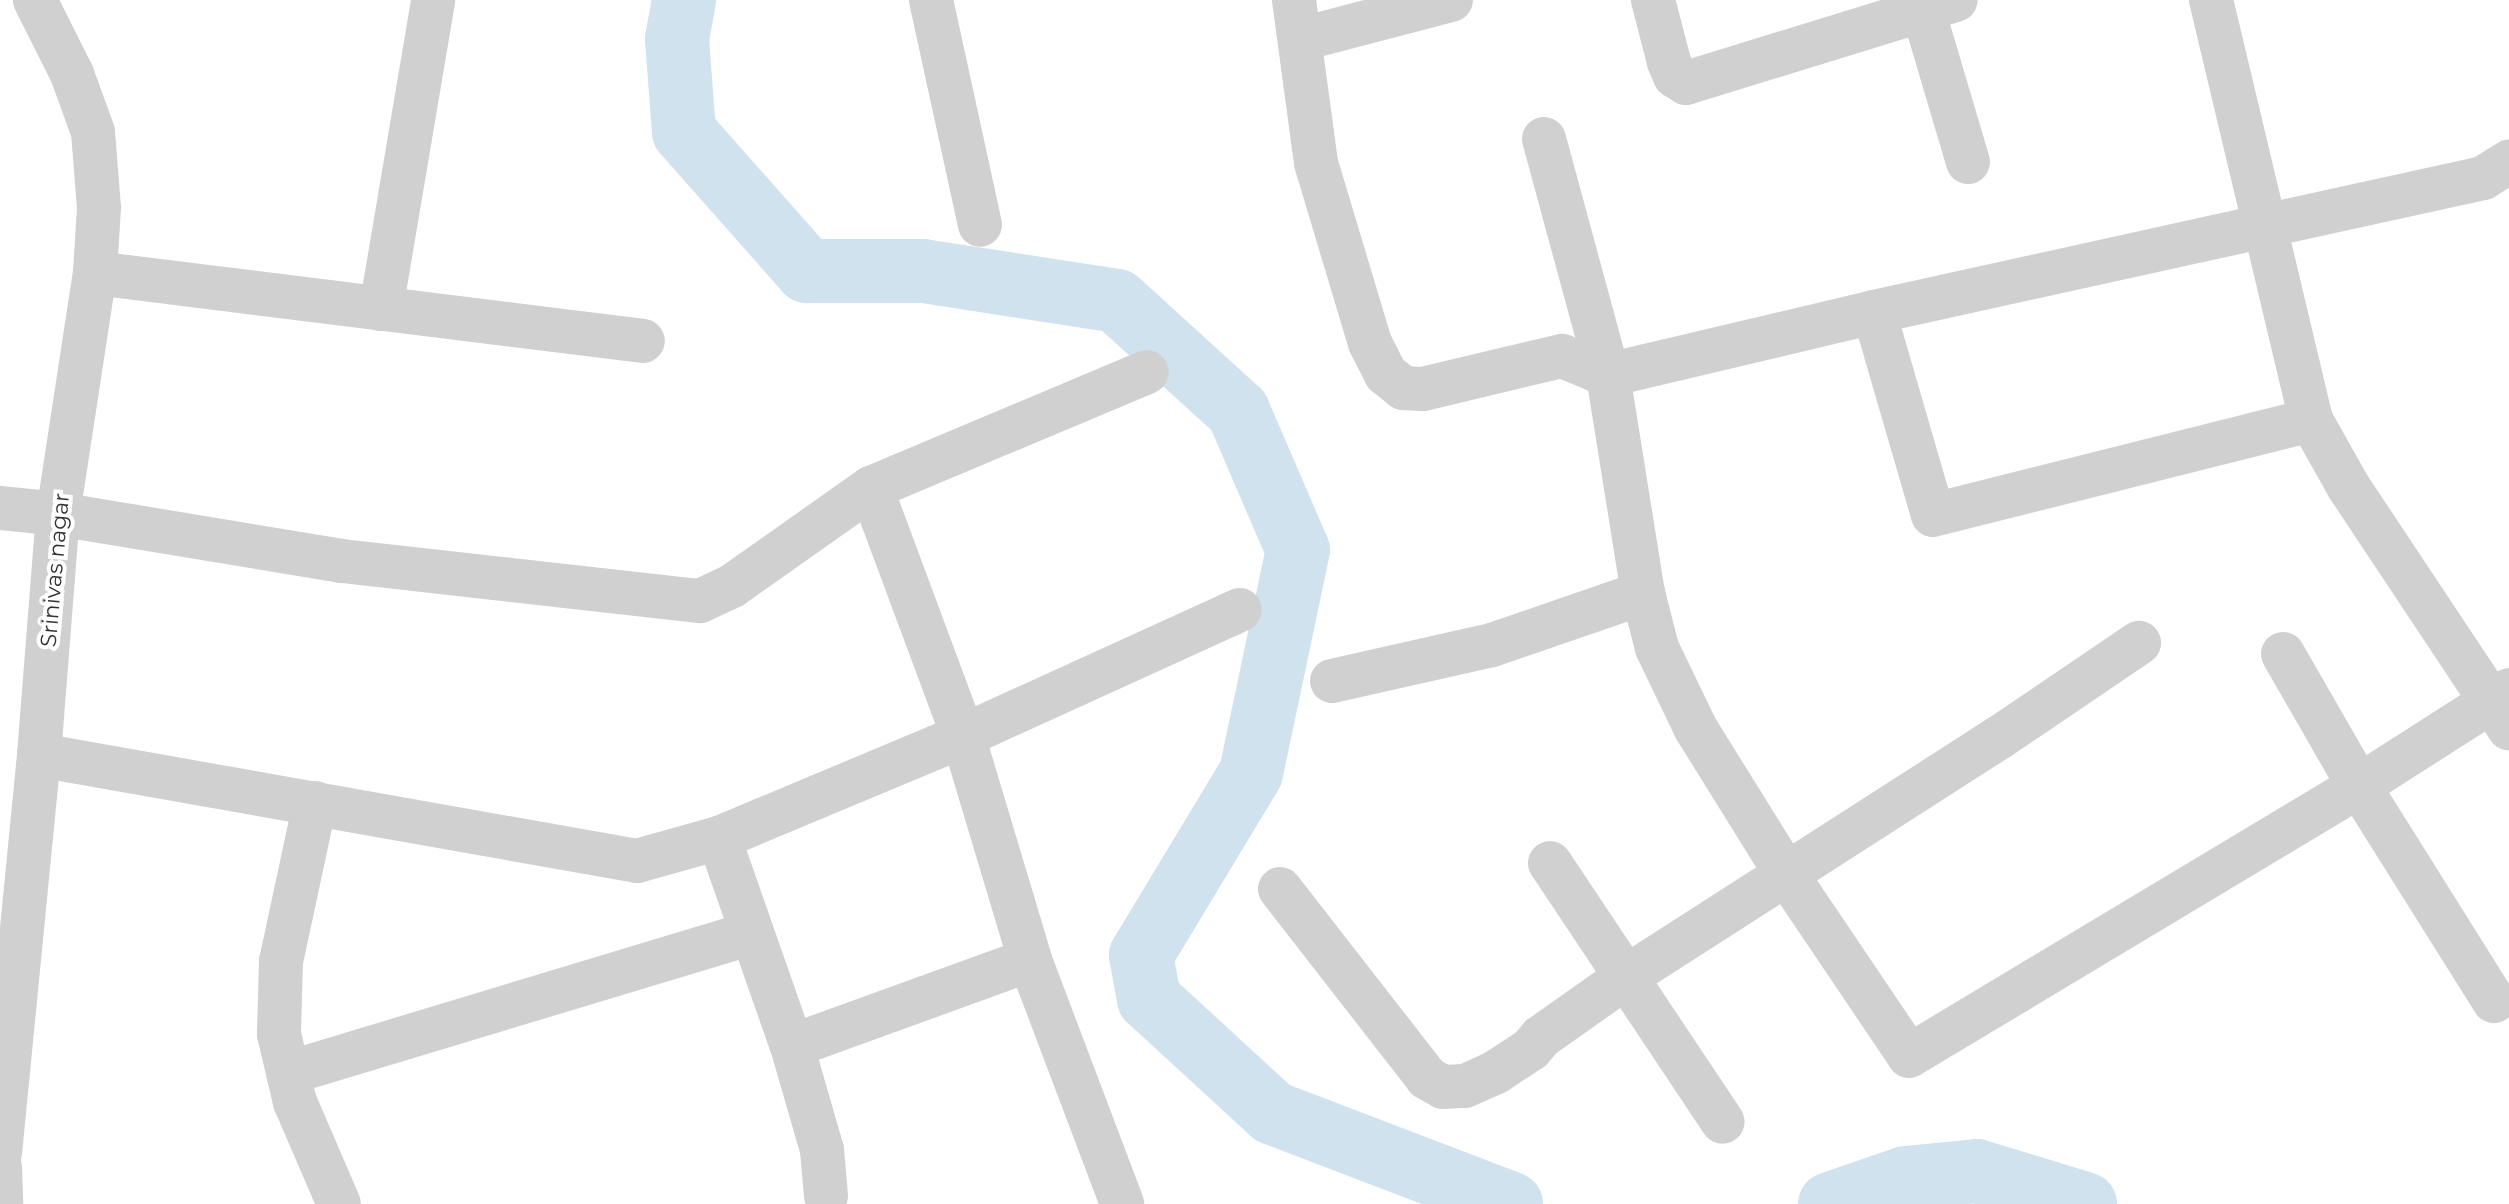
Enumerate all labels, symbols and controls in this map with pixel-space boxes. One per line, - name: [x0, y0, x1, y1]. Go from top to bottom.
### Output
- street label: Srinivas nagar: [35, 492, 75, 648]

